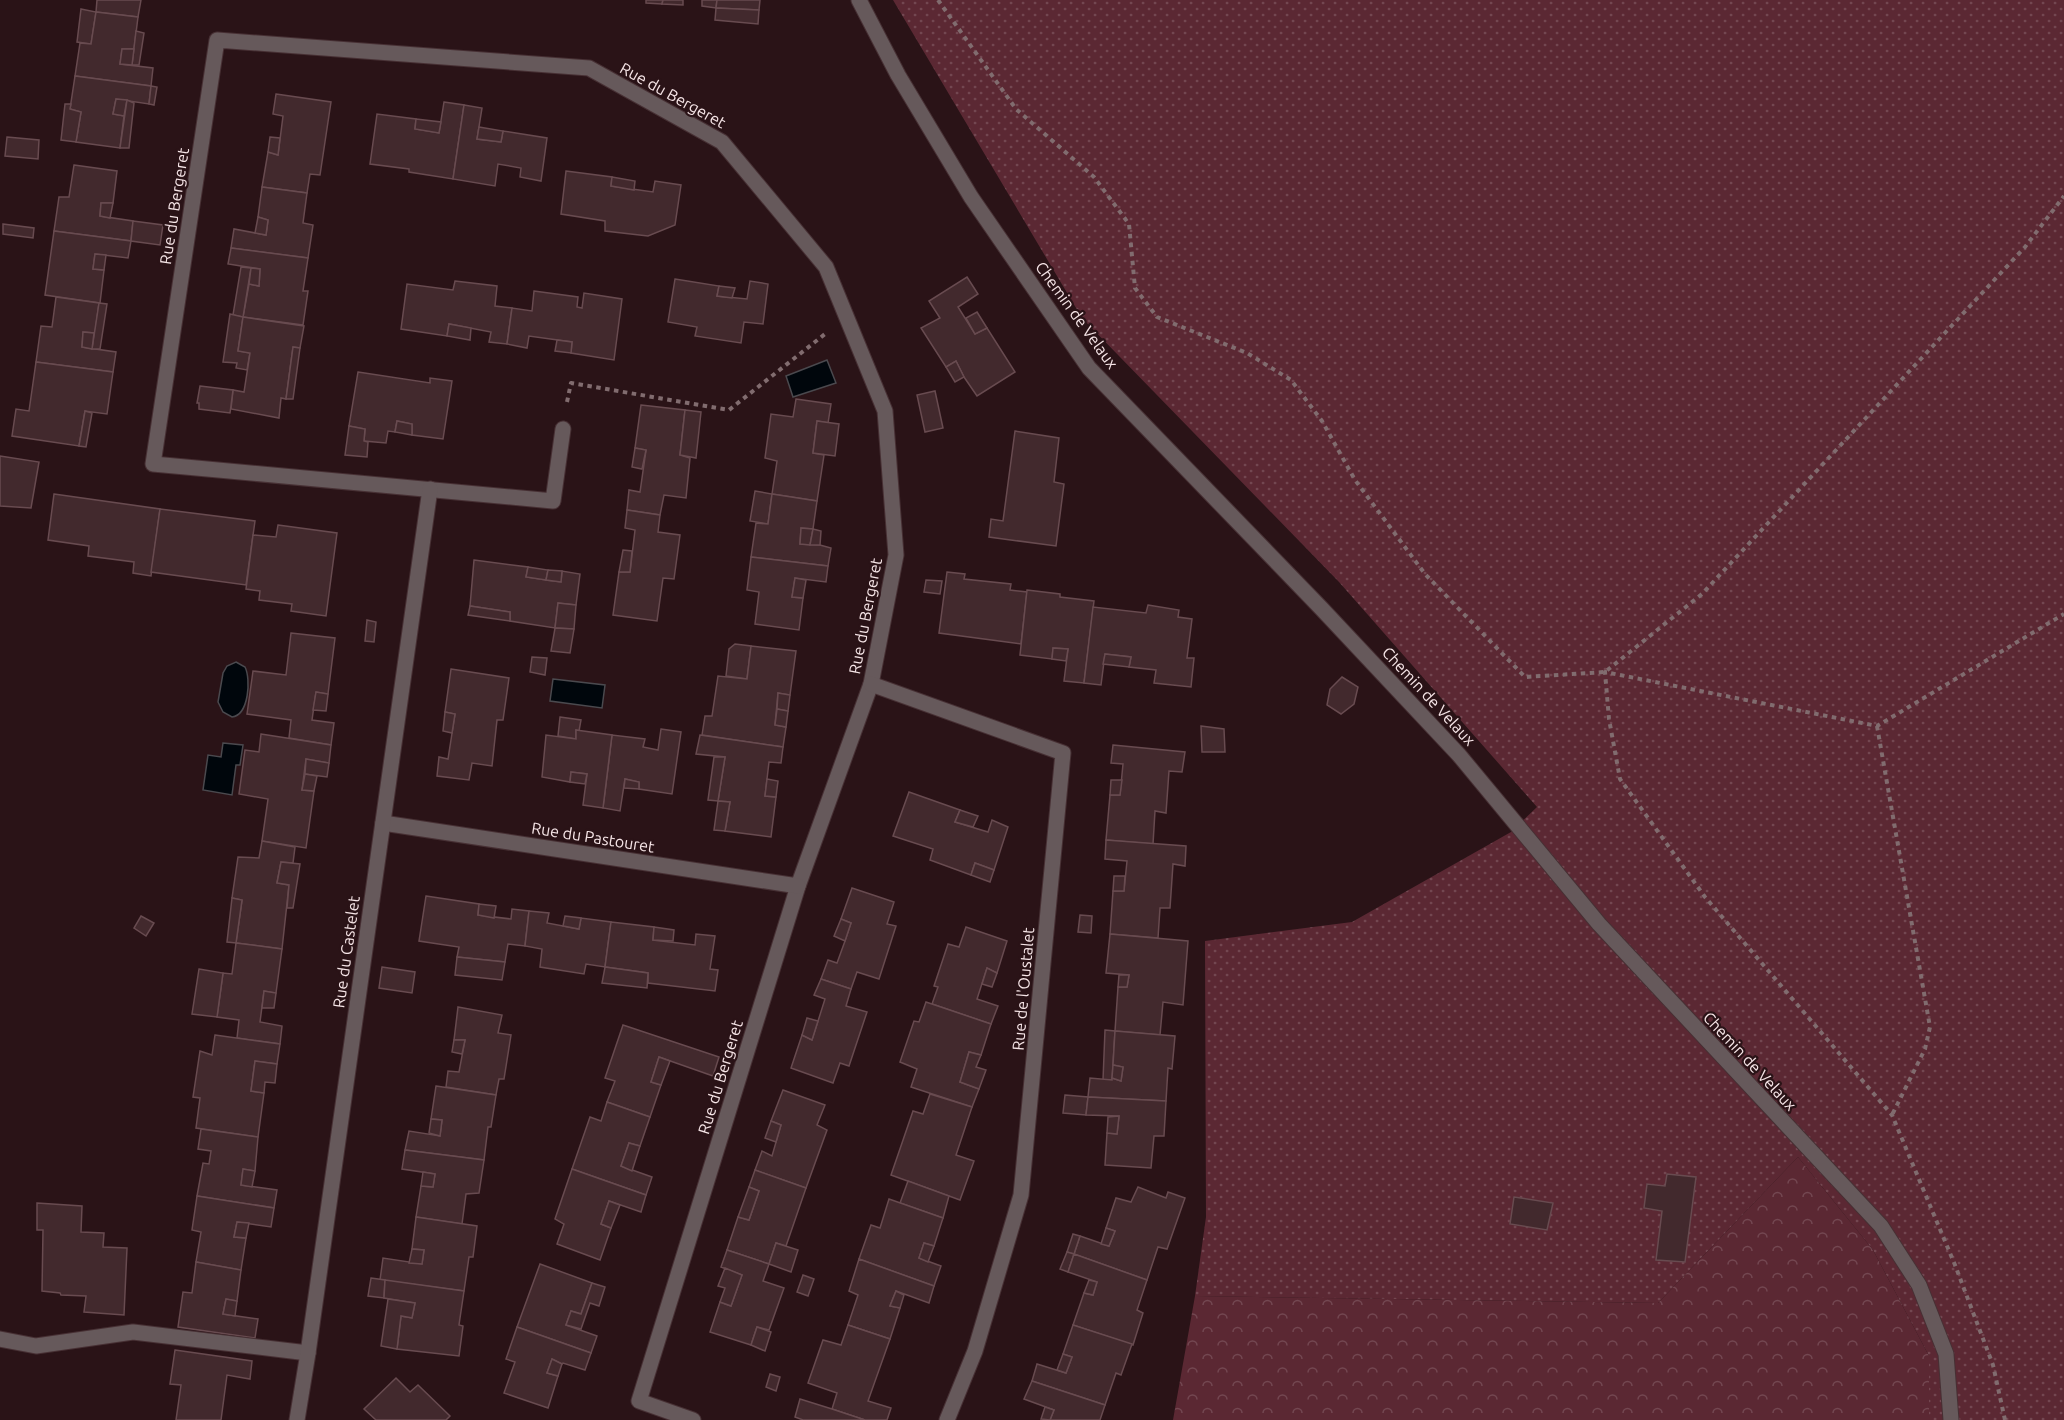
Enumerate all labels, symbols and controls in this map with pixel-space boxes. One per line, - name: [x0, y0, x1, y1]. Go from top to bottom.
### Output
- street label: Rue du Bergeret: [617, 59, 730, 132]
- street label: Rue du Bergeret: [156, 146, 192, 266]
- street label: Chemin de Velaux: [1032, 258, 1122, 372]
- street label: Rue du Bergeret: [845, 556, 885, 676]
- street label: Chemin de Velaux: [1379, 643, 1479, 749]
- street label: Rue du Pastouret: [530, 818, 656, 856]
- street label: Rue du Castelet: [329, 894, 363, 1009]
- street label: Rue de l'Oustalet: [1009, 926, 1037, 1051]
- street label: Chemin de Velaux: [1700, 1008, 1800, 1114]
- street label: Rue du Bergeret: [694, 1017, 746, 1136]

